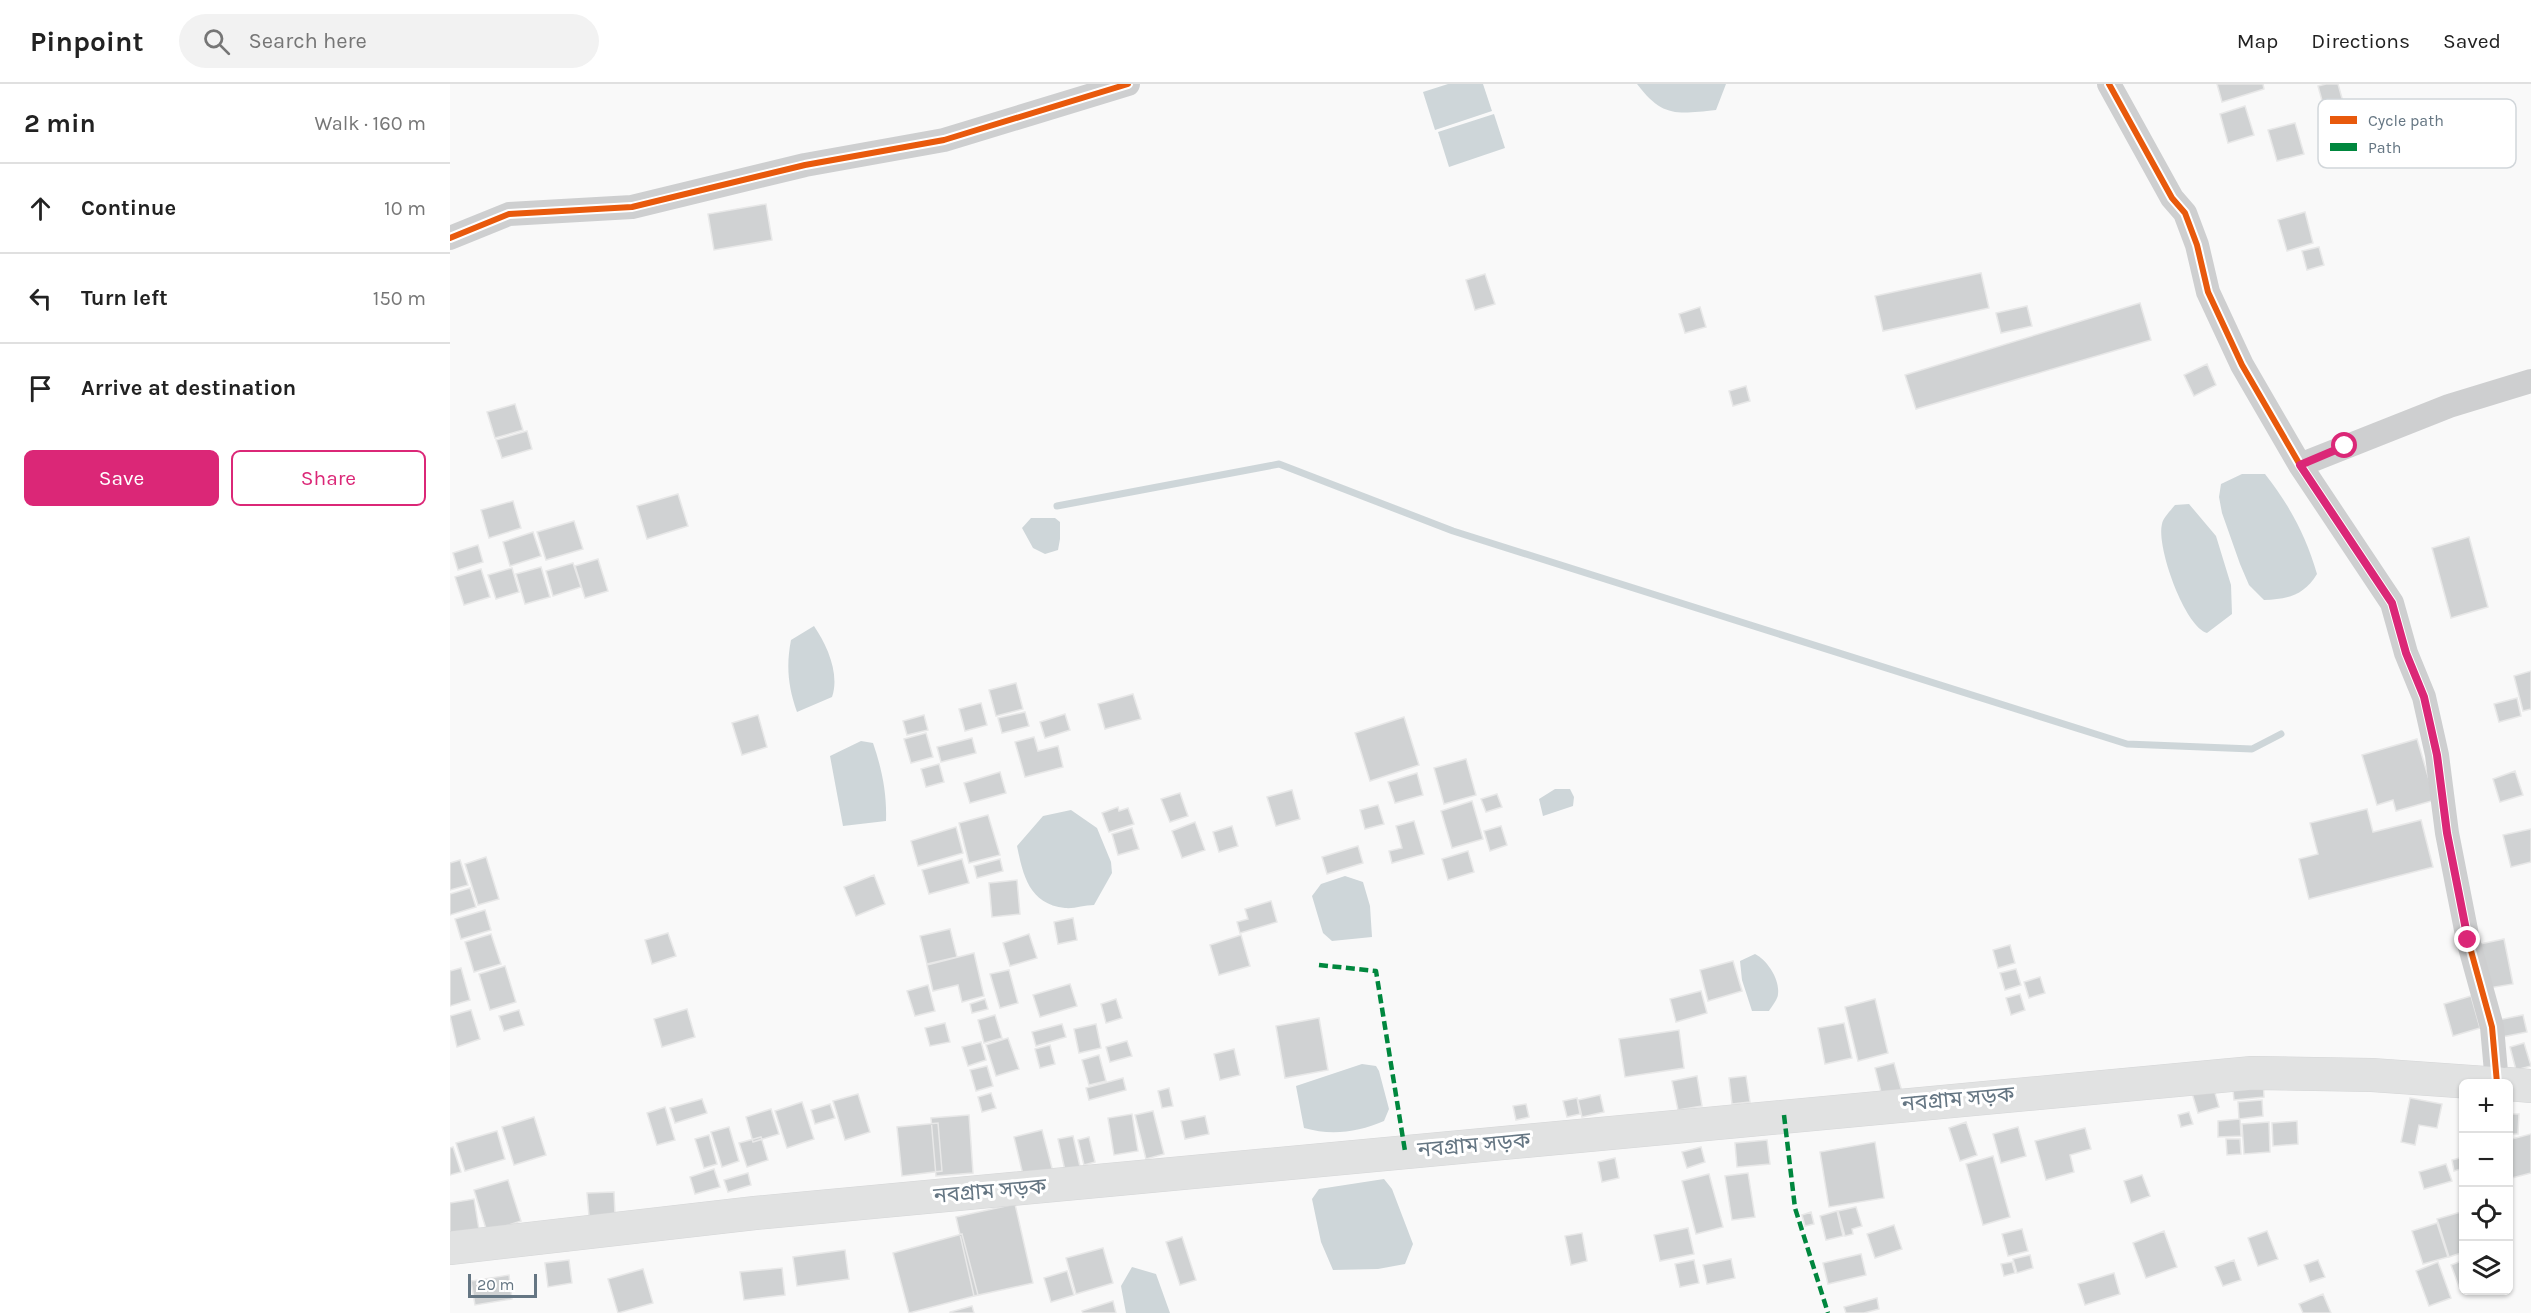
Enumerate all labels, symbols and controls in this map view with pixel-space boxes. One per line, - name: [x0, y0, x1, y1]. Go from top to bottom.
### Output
- search box: [179, 14, 599, 68]
- text: Pinpoint: [30, 25, 143, 58]
- icon: search: [200, 25, 233, 58]
- text: Search here: [248, 28, 367, 54]
- text: Map: [2237, 29, 2278, 53]
- text: Directions: [2311, 29, 2410, 53]
- text: Saved: [2443, 29, 2501, 53]
- legend: [2318, 99, 2516, 168]
- text: 2 min: [24, 108, 96, 139]
- text: Cycle path: [2368, 111, 2444, 130]
- text: Walk · 160 m: [314, 112, 426, 135]
- text: Path: [2368, 138, 2401, 157]
- icon: ahead: [24, 192, 57, 225]
- text: Continue: [81, 195, 176, 221]
- text: 10 m: [384, 197, 426, 220]
- icon: left: [24, 282, 57, 315]
- text: Turn left: [81, 285, 168, 311]
- text: 150 m: [373, 287, 426, 310]
- icon: arrive: [24, 372, 57, 405]
- text: Arrive at destination: [81, 375, 296, 401]
- route start: [2331, 432, 2357, 458]
- button: Save: [24, 450, 219, 506]
- button: Share: [231, 450, 426, 506]
- route end: [2454, 926, 2480, 952]
- map controls: [2459, 1079, 2513, 1295]
- button: +: [2459, 1079, 2513, 1133]
- street label: নবগ্রাম সড়ক: [1899, 1081, 2016, 1117]
- street label: নবগ্রাম সড়ক: [1415, 1127, 1532, 1163]
- button: −: [2459, 1133, 2513, 1187]
- street label: নবগ্রাম সড়ক: [931, 1173, 1048, 1209]
- button: locate: [2459, 1187, 2513, 1241]
- button: layers: [2459, 1241, 2513, 1295]
- scale bar: [468, 1271, 537, 1298]
- text: 20 m: [477, 1275, 515, 1294]

